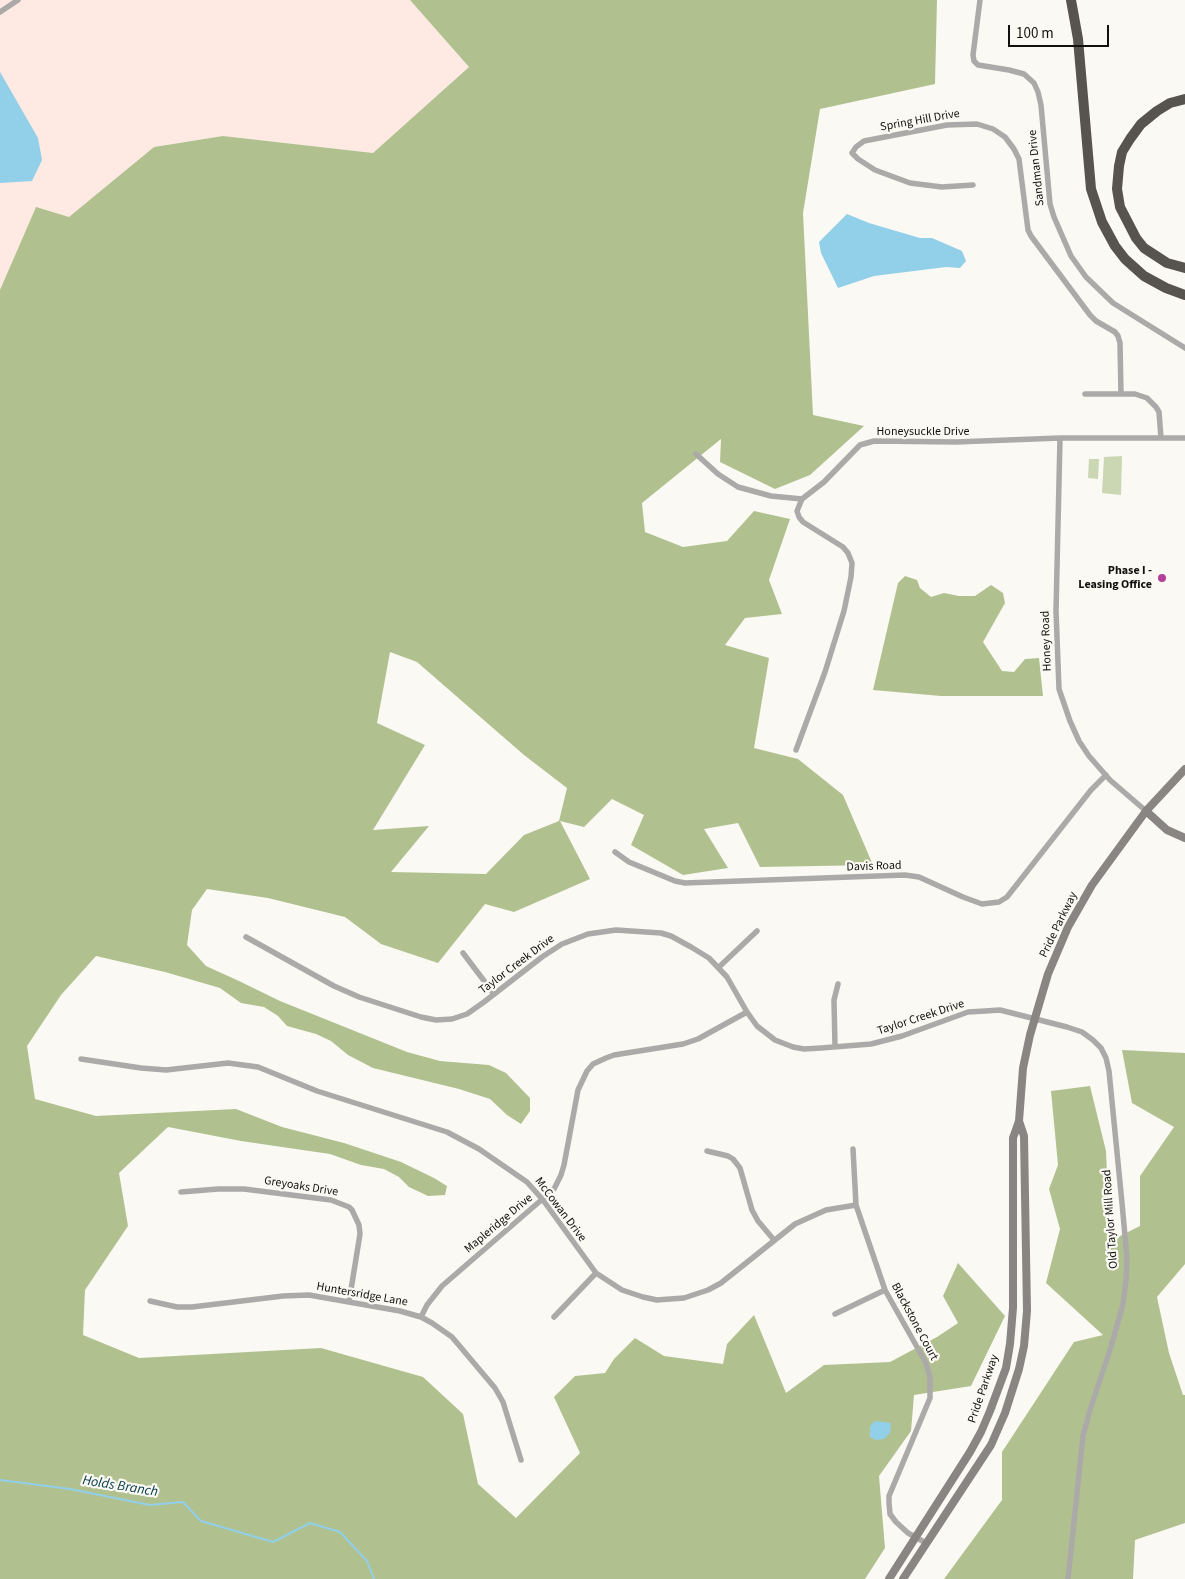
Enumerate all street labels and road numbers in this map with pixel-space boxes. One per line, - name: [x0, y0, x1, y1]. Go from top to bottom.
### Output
- street label: Spring Hill Drive: [879, 107, 961, 135]
- street label: Sandman Drive: [1026, 129, 1048, 207]
- street label: Honeysuckle Drive: [877, 425, 969, 439]
- street label: Honey Road: [1039, 610, 1055, 672]
- street label: Davis Road: [846, 859, 902, 875]
- street label: Pride Parkway: [1037, 890, 1081, 960]
- street label: Taylor Creek Drive: [477, 932, 557, 998]
- street label: Taylor Creek Drive: [876, 997, 966, 1039]
- street label: Old Taylor Mill Road: [1100, 1169, 1122, 1269]
- street label: Greyoaks Drive: [263, 1174, 339, 1200]
- street label: McCowan Drive: [531, 1175, 589, 1245]
- street label: Mapleridge Drive: [462, 1191, 536, 1257]
- street label: Huntersridge Lane: [315, 1280, 409, 1310]
- street label: Blackstone Court: [888, 1281, 940, 1363]
- street label: Pride Parkway: [966, 1353, 1002, 1425]

